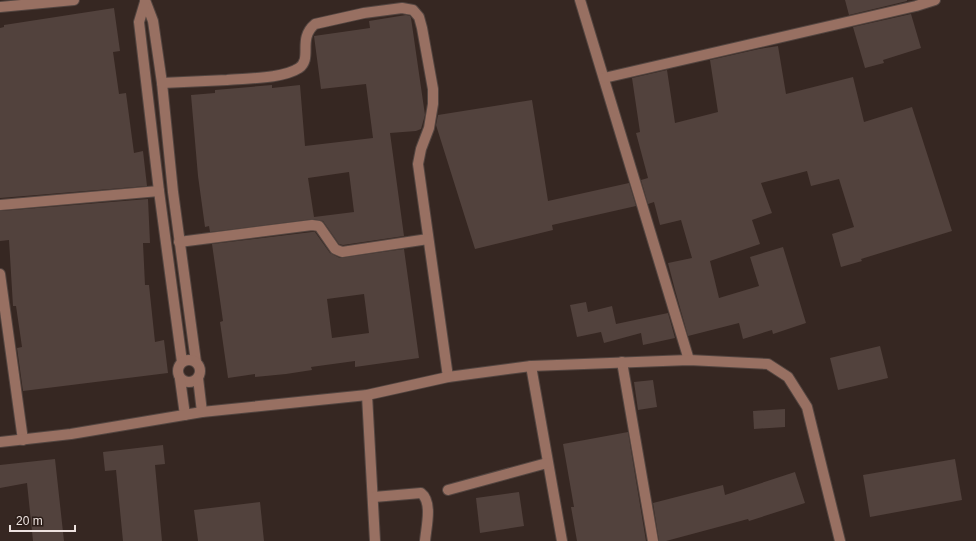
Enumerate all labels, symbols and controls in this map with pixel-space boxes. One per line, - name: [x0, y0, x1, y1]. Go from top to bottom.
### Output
- scale bar: [10, 507, 75, 533]
- text: 20 m: [16, 514, 43, 528]

